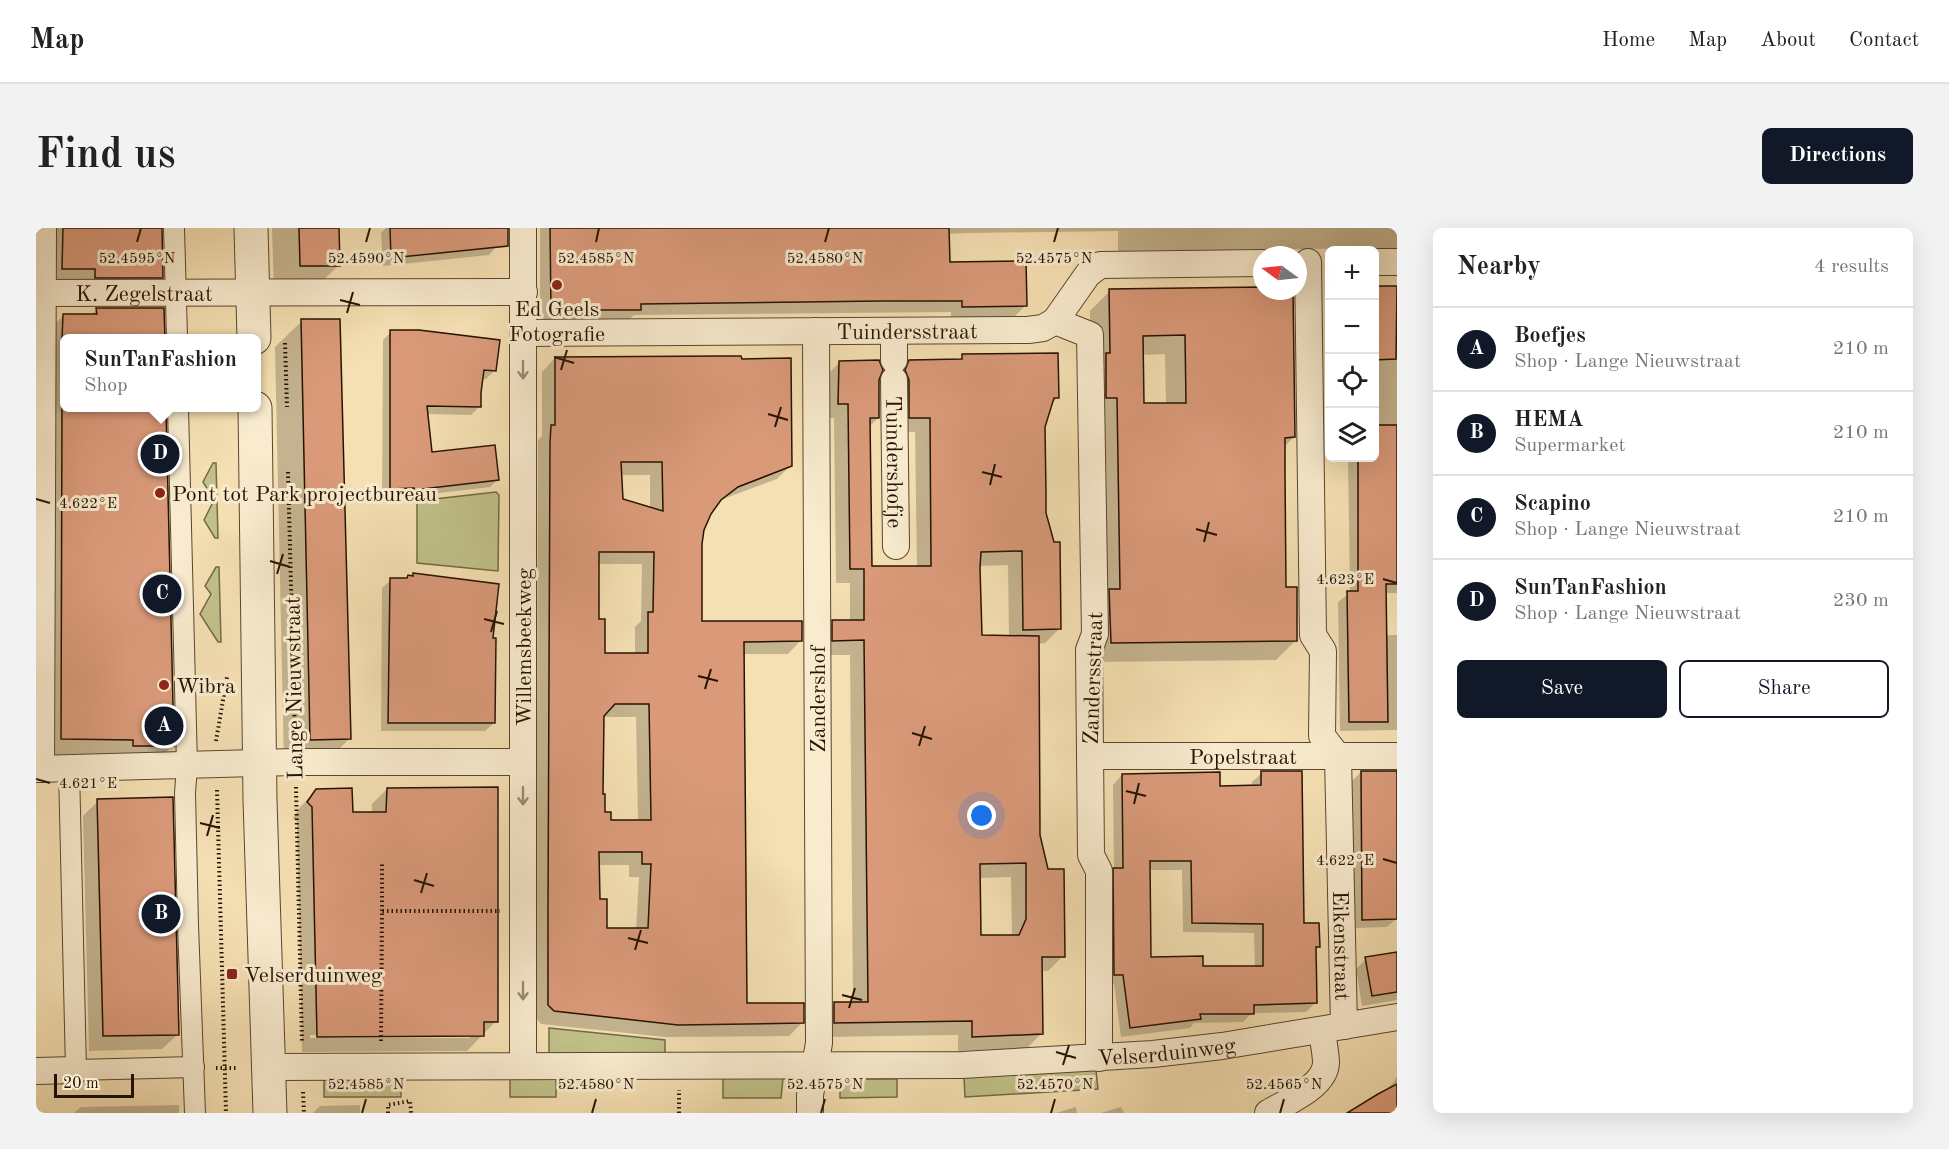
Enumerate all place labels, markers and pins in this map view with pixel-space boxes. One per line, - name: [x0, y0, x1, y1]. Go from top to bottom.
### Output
- marker: Ed Geels Fotografie: [550, 278, 564, 292]
- place label: Ed Geels Fotografie: [509, 299, 605, 346]
- pin: D: [140, 432, 180, 476]
- place label: Pont tot Park projectbureau: [172, 484, 437, 506]
- marker: Pont tot Park projectbureau: [153, 486, 167, 500]
- pin: C: [142, 572, 182, 616]
- place label: Wibra: [176, 676, 236, 698]
- marker: Wibra: [157, 678, 171, 692]
- pin: A: [144, 704, 184, 748]
- pin: B: [142, 892, 180, 936]
- place label: Velserduinweg: [244, 965, 383, 987]
- marker: Velserduinweg: [225, 967, 239, 981]

